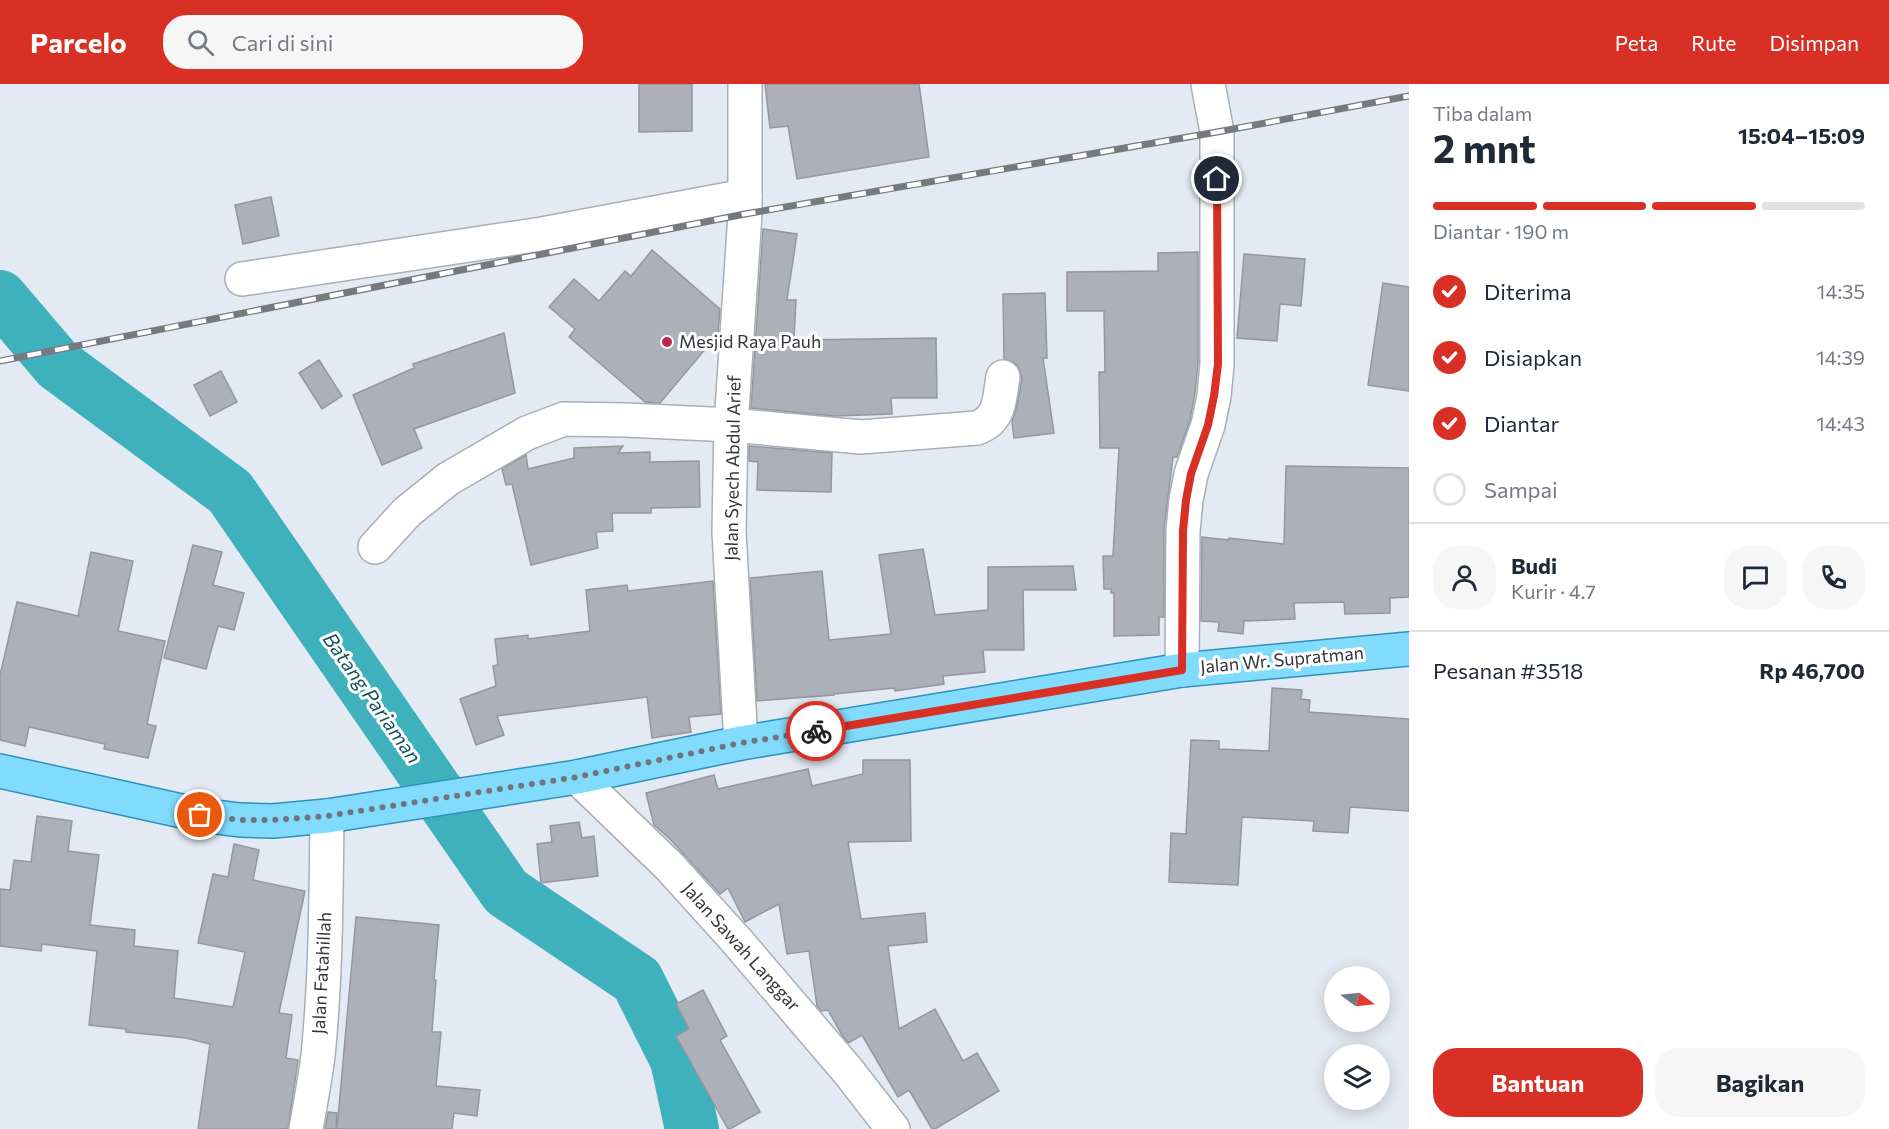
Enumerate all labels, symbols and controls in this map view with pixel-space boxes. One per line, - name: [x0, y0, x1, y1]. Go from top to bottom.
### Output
- search box: [163, 15, 583, 69]
- text: Parcelo: [30, 25, 127, 59]
- icon: search: [184, 26, 217, 59]
- text: Cari di sini: [232, 29, 334, 56]
- text: Peta: [1615, 30, 1658, 55]
- text: Rute: [1691, 30, 1736, 55]
- text: Disimpan: [1769, 30, 1859, 55]
- text: Tiba dalam: [1433, 101, 1532, 125]
- text: 15:04–15:09: [1738, 122, 1865, 149]
- text: 2 mnt: [1433, 123, 1536, 171]
- pin: [1191, 153, 1242, 204]
- icon: home: [1200, 162, 1233, 195]
- text: Diantar · 190 m: [1433, 219, 1569, 243]
- icon: check: [1433, 275, 1466, 308]
- text: Diterima: [1484, 278, 1571, 305]
- text: 14:35: [1817, 279, 1865, 303]
- place label: Mesjid Raya Pauh: [679, 330, 821, 352]
- marker: Mesjid Raya Pauh: [660, 335, 674, 349]
- icon: check: [1433, 341, 1466, 374]
- text: Disiapkan: [1484, 344, 1582, 371]
- text: 14:39: [1816, 345, 1865, 369]
- street label: Jalan Syech Abdul Arief: [719, 374, 745, 561]
- icon: check: [1433, 407, 1466, 440]
- text: Diantar: [1484, 410, 1559, 437]
- text: 14:43: [1816, 411, 1865, 435]
- text: Sampai: [1484, 476, 1558, 503]
- button: person: [1433, 546, 1496, 609]
- button: chat: [1724, 546, 1787, 609]
- button: phone: [1802, 546, 1865, 609]
- text: Budi: [1511, 552, 1557, 579]
- text: Kurir · 4.7: [1511, 579, 1596, 603]
- water label: Batang Pariaman: [319, 627, 427, 767]
- street label: Jalan Wr. Supratman: [1199, 641, 1365, 677]
- text: Pesanan #3518: [1433, 657, 1583, 684]
- text: Rp 46,700: [1759, 657, 1865, 684]
- courier: [786, 701, 846, 761]
- icon: bike: [800, 715, 833, 748]
- pin: [174, 789, 225, 840]
- icon: bag: [183, 798, 216, 831]
- street label: Jalan Sawah Langgar: [678, 877, 805, 1015]
- street label: Jalan Fatahillah: [307, 911, 335, 1035]
- north arrow: [1324, 966, 1390, 1032]
- map controls: [1324, 966, 1390, 1110]
- button: layers: [1324, 1044, 1390, 1110]
- button: Bantuan: [1433, 1048, 1643, 1117]
- button: Bagikan: [1655, 1048, 1865, 1117]

